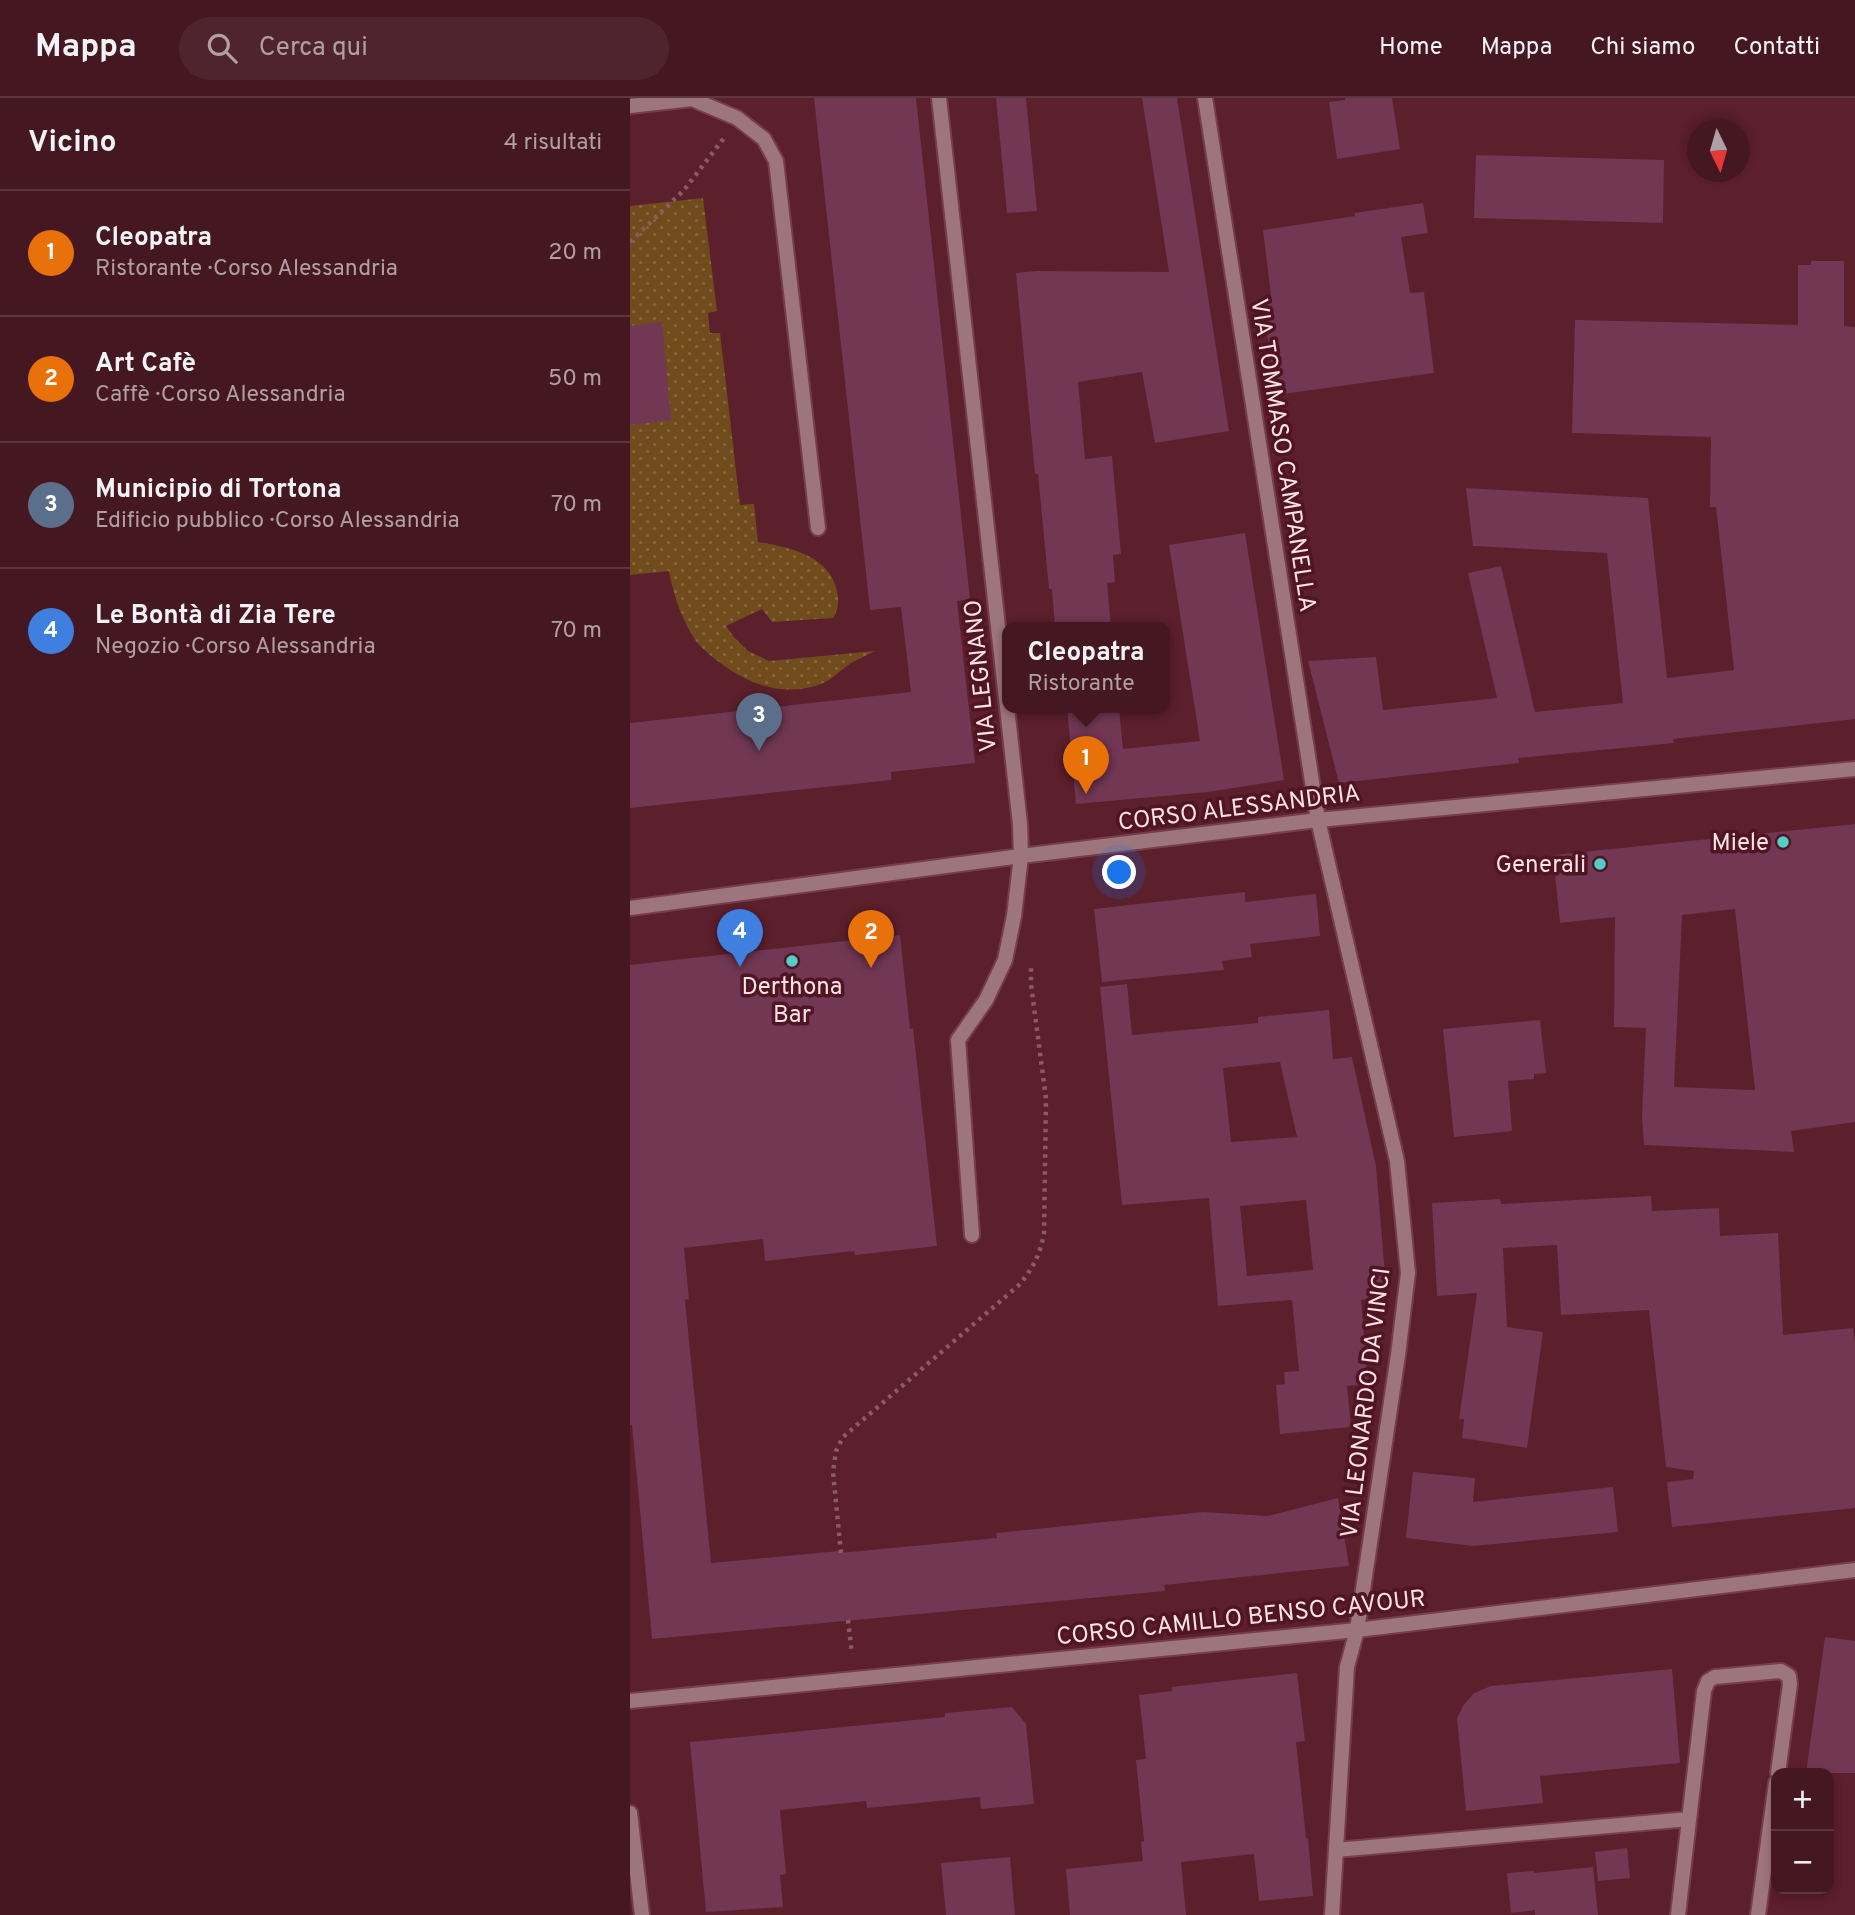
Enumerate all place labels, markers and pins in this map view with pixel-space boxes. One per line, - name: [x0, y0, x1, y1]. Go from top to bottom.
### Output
- pin: 3: [736, 693, 782, 751]
- pin: 1: [1063, 736, 1109, 794]
- place label: Miele: [1711, 829, 1769, 859]
- marker: Miele: [1775, 834, 1791, 850]
- place label: Generali: [1495, 851, 1586, 881]
- marker: Generali: [1592, 856, 1608, 872]
- pin: 4: [717, 909, 763, 967]
- pin: 2: [848, 910, 894, 968]
- marker: Derthona Bar: [784, 953, 800, 969]
- place label: Derthona Bar: [742, 973, 842, 1031]

